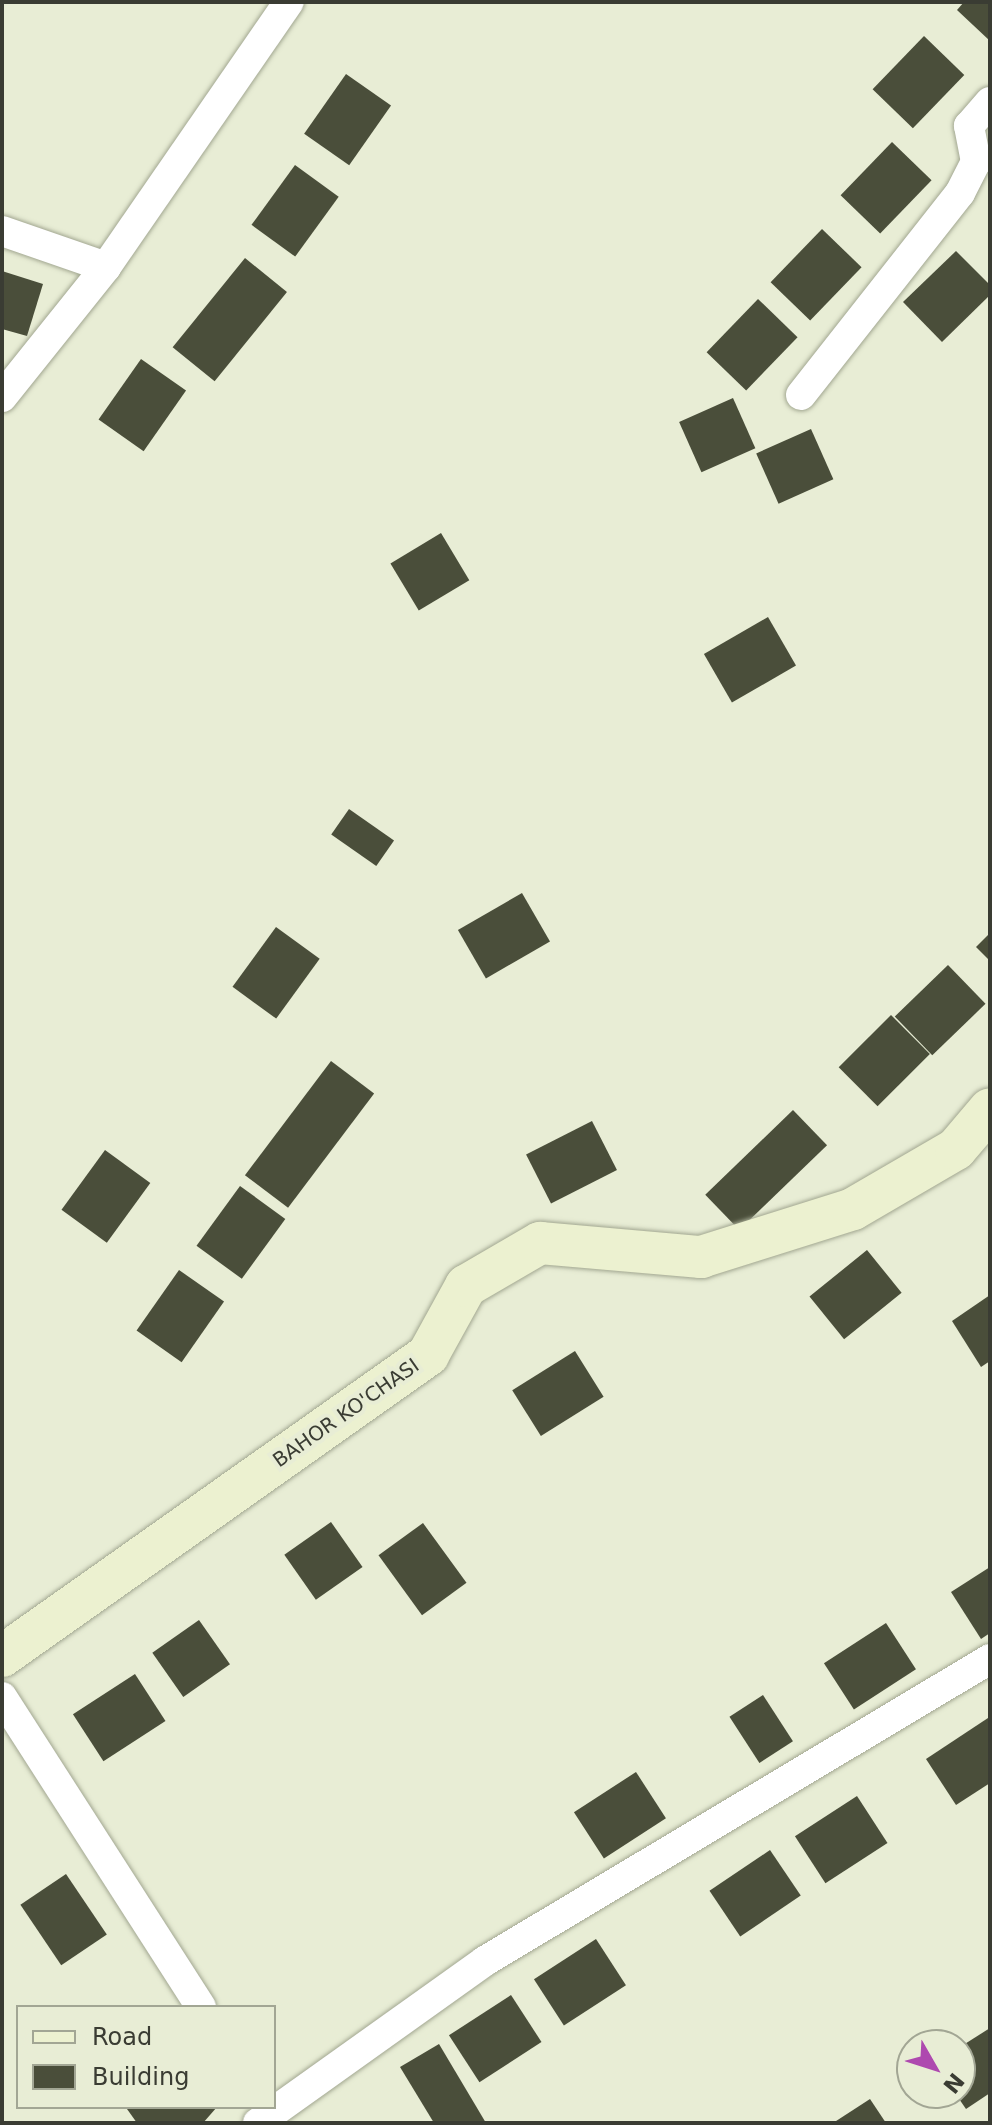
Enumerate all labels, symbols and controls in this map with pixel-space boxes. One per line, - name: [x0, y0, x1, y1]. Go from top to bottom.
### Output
- street label: BAHOR KO'CHASI: [268, 1354, 424, 1472]
- legend: [16, 2005, 276, 2109]
- text: Road: [92, 2023, 152, 2051]
- north arrow: [896, 2029, 976, 2109]
- text: Building: [92, 2063, 189, 2091]
- text: N: [938, 2068, 969, 2098]

